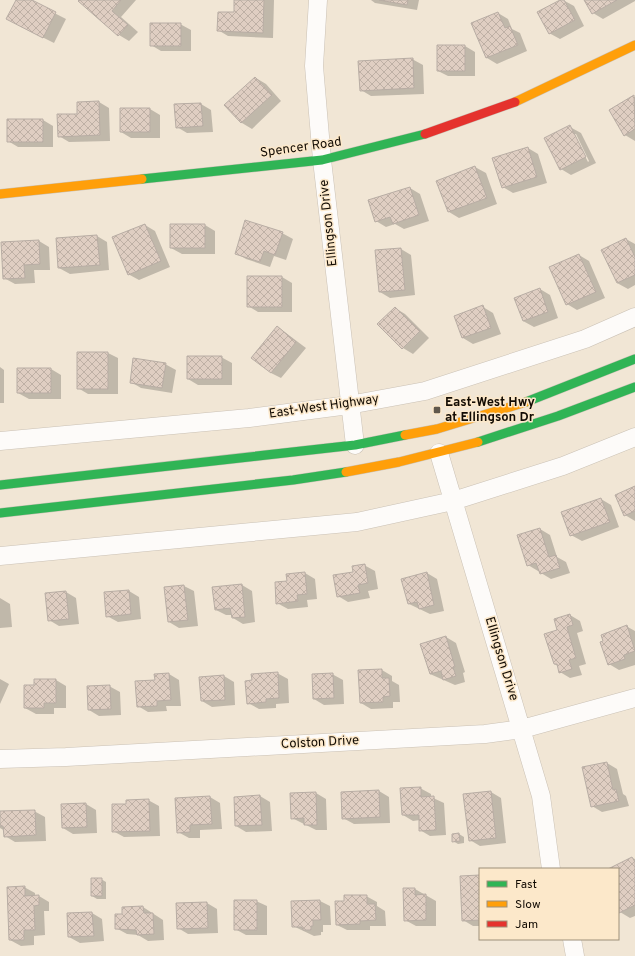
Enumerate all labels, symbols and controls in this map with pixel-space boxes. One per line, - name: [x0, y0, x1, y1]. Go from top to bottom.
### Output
- street label: Spencer Road: [259, 134, 343, 162]
- street label: Ellingson Drive: [316, 179, 342, 267]
- street label: East-West Highway: [268, 391, 380, 423]
- place label: East-West Hwy at Ellingson Dr: [445, 395, 535, 426]
- marker: East-West Hwy at Ellingson Dr: [432, 405, 442, 415]
- street label: Ellingson Drive: [481, 615, 521, 703]
- street label: Colston Drive: [281, 733, 359, 753]
- legend: [479, 868, 619, 940]
- text: Fast: [515, 877, 537, 893]
- text: Slow: [515, 897, 541, 913]
- text: Jam: [515, 917, 538, 933]

